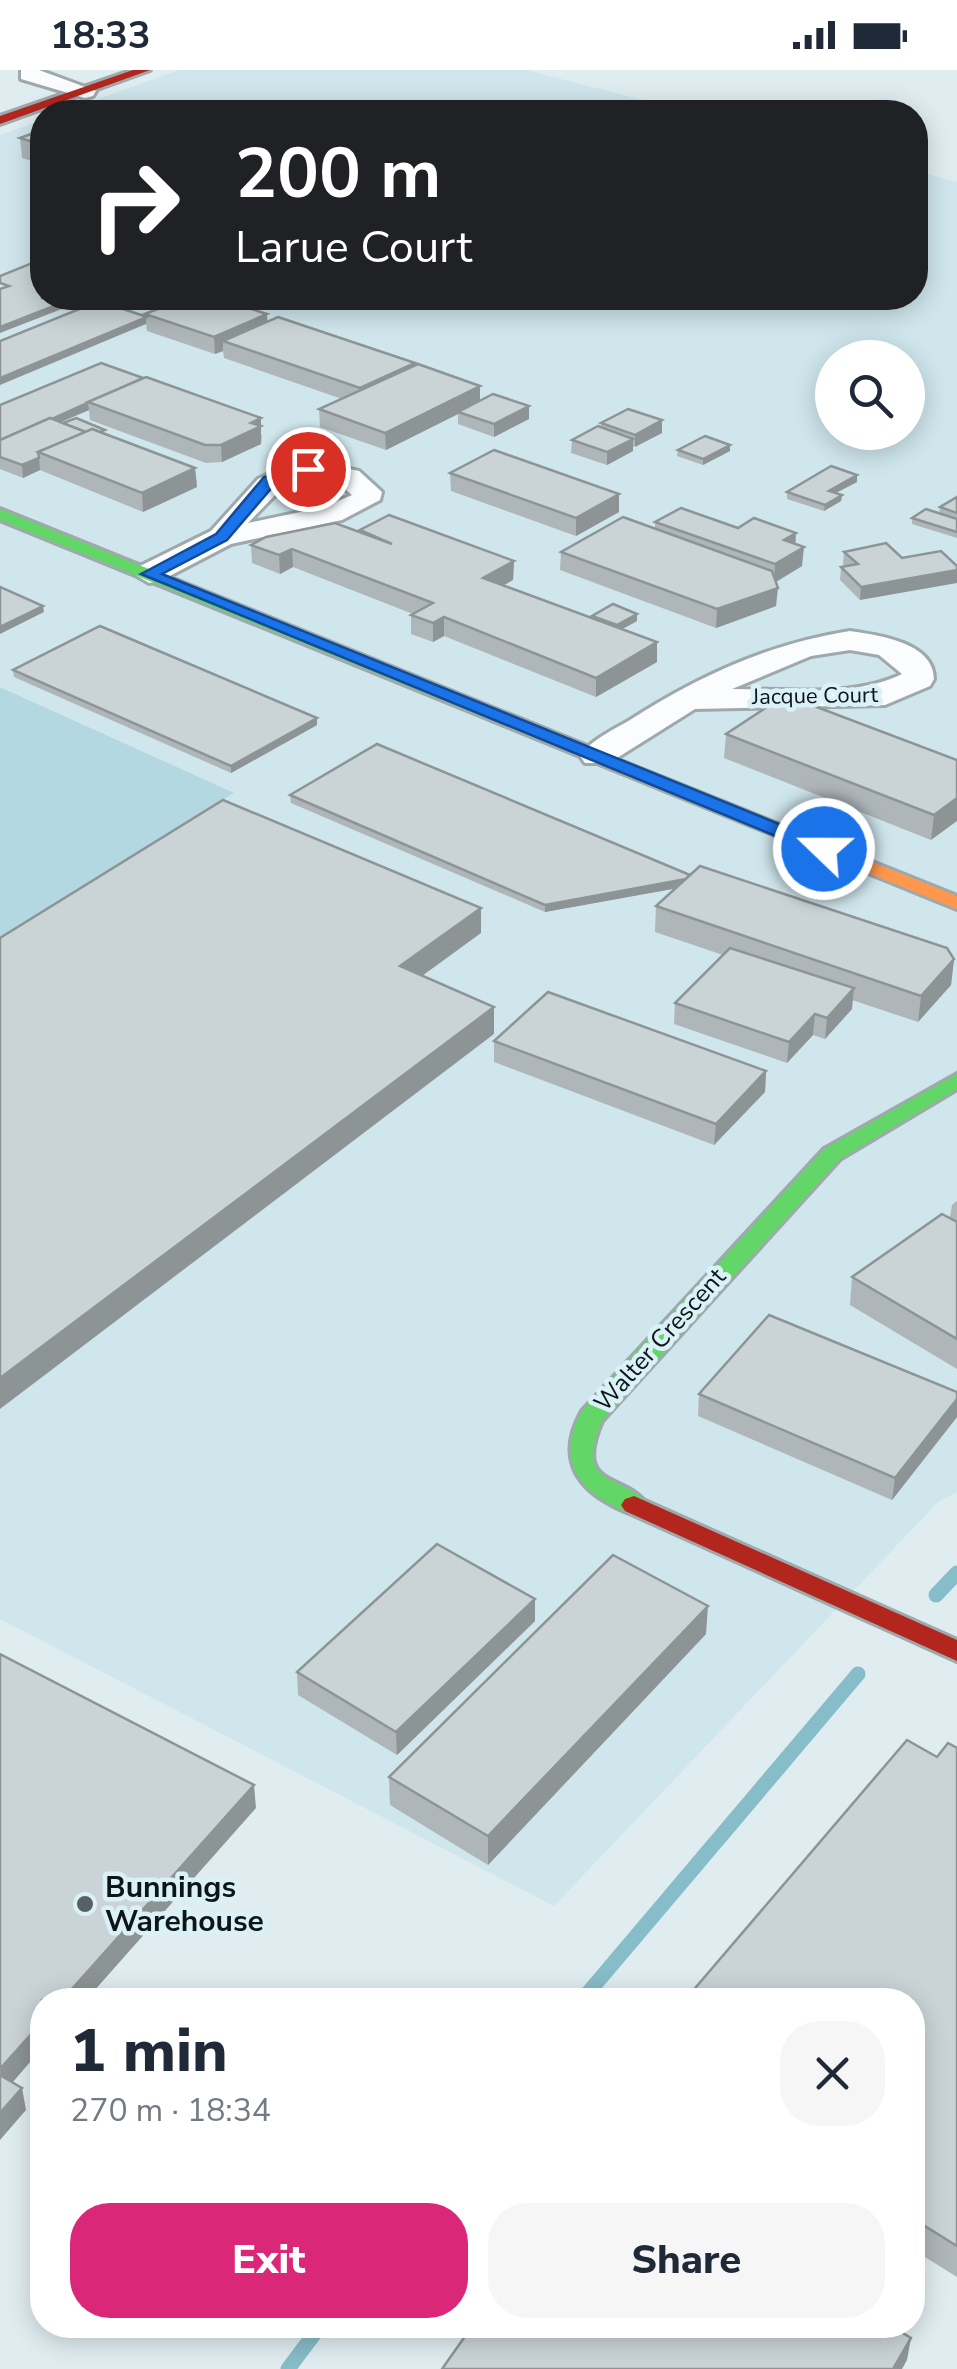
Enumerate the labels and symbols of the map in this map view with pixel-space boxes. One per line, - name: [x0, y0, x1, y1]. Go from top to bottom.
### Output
- pin: [266, 427, 351, 512]
- street label: Jacque Court: [751, 680, 879, 712]
- position arrow: [772, 797, 876, 901]
- street label: Walter Crescent: [586, 1261, 734, 1419]
- place label: Bunnings Warehouse: [105, 1867, 264, 1942]
- marker: Bunnings Warehouse: [74, 1893, 96, 1915]

